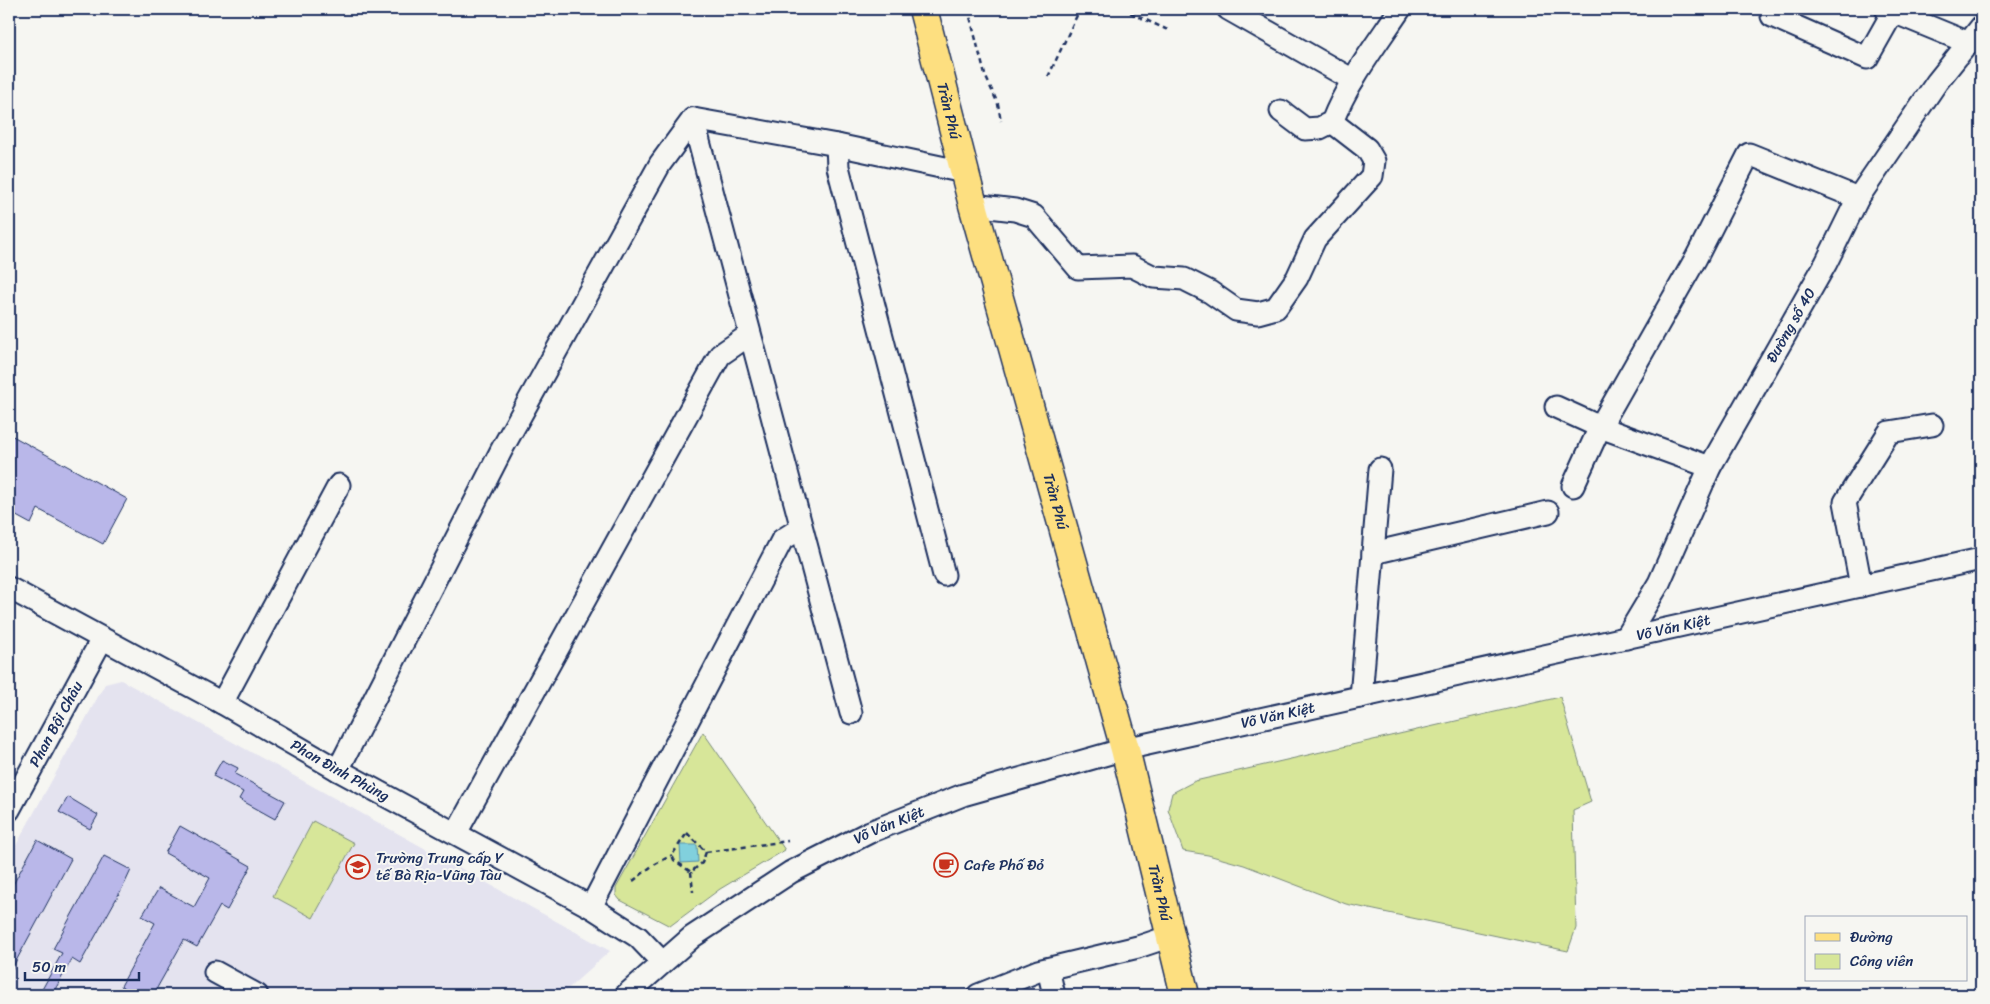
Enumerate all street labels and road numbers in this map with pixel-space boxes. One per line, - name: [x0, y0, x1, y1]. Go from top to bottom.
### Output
- street label: Trần Phú: [929, 80, 969, 143]
- street label: Đường số 40: [1759, 283, 1823, 368]
- street label: Trần Phú: [1036, 470, 1076, 534]
- street label: Võ Văn Kiệt: [1634, 606, 1713, 648]
- street label: Phan Bội Châu: [22, 676, 90, 772]
- street label: Võ Văn Kiệt: [1238, 694, 1318, 736]
- street label: Phan Đình Phùng: [285, 732, 395, 809]
- street label: Võ Văn Kiệt: [849, 798, 929, 851]
- street label: Trần Phú: [1141, 862, 1180, 925]

